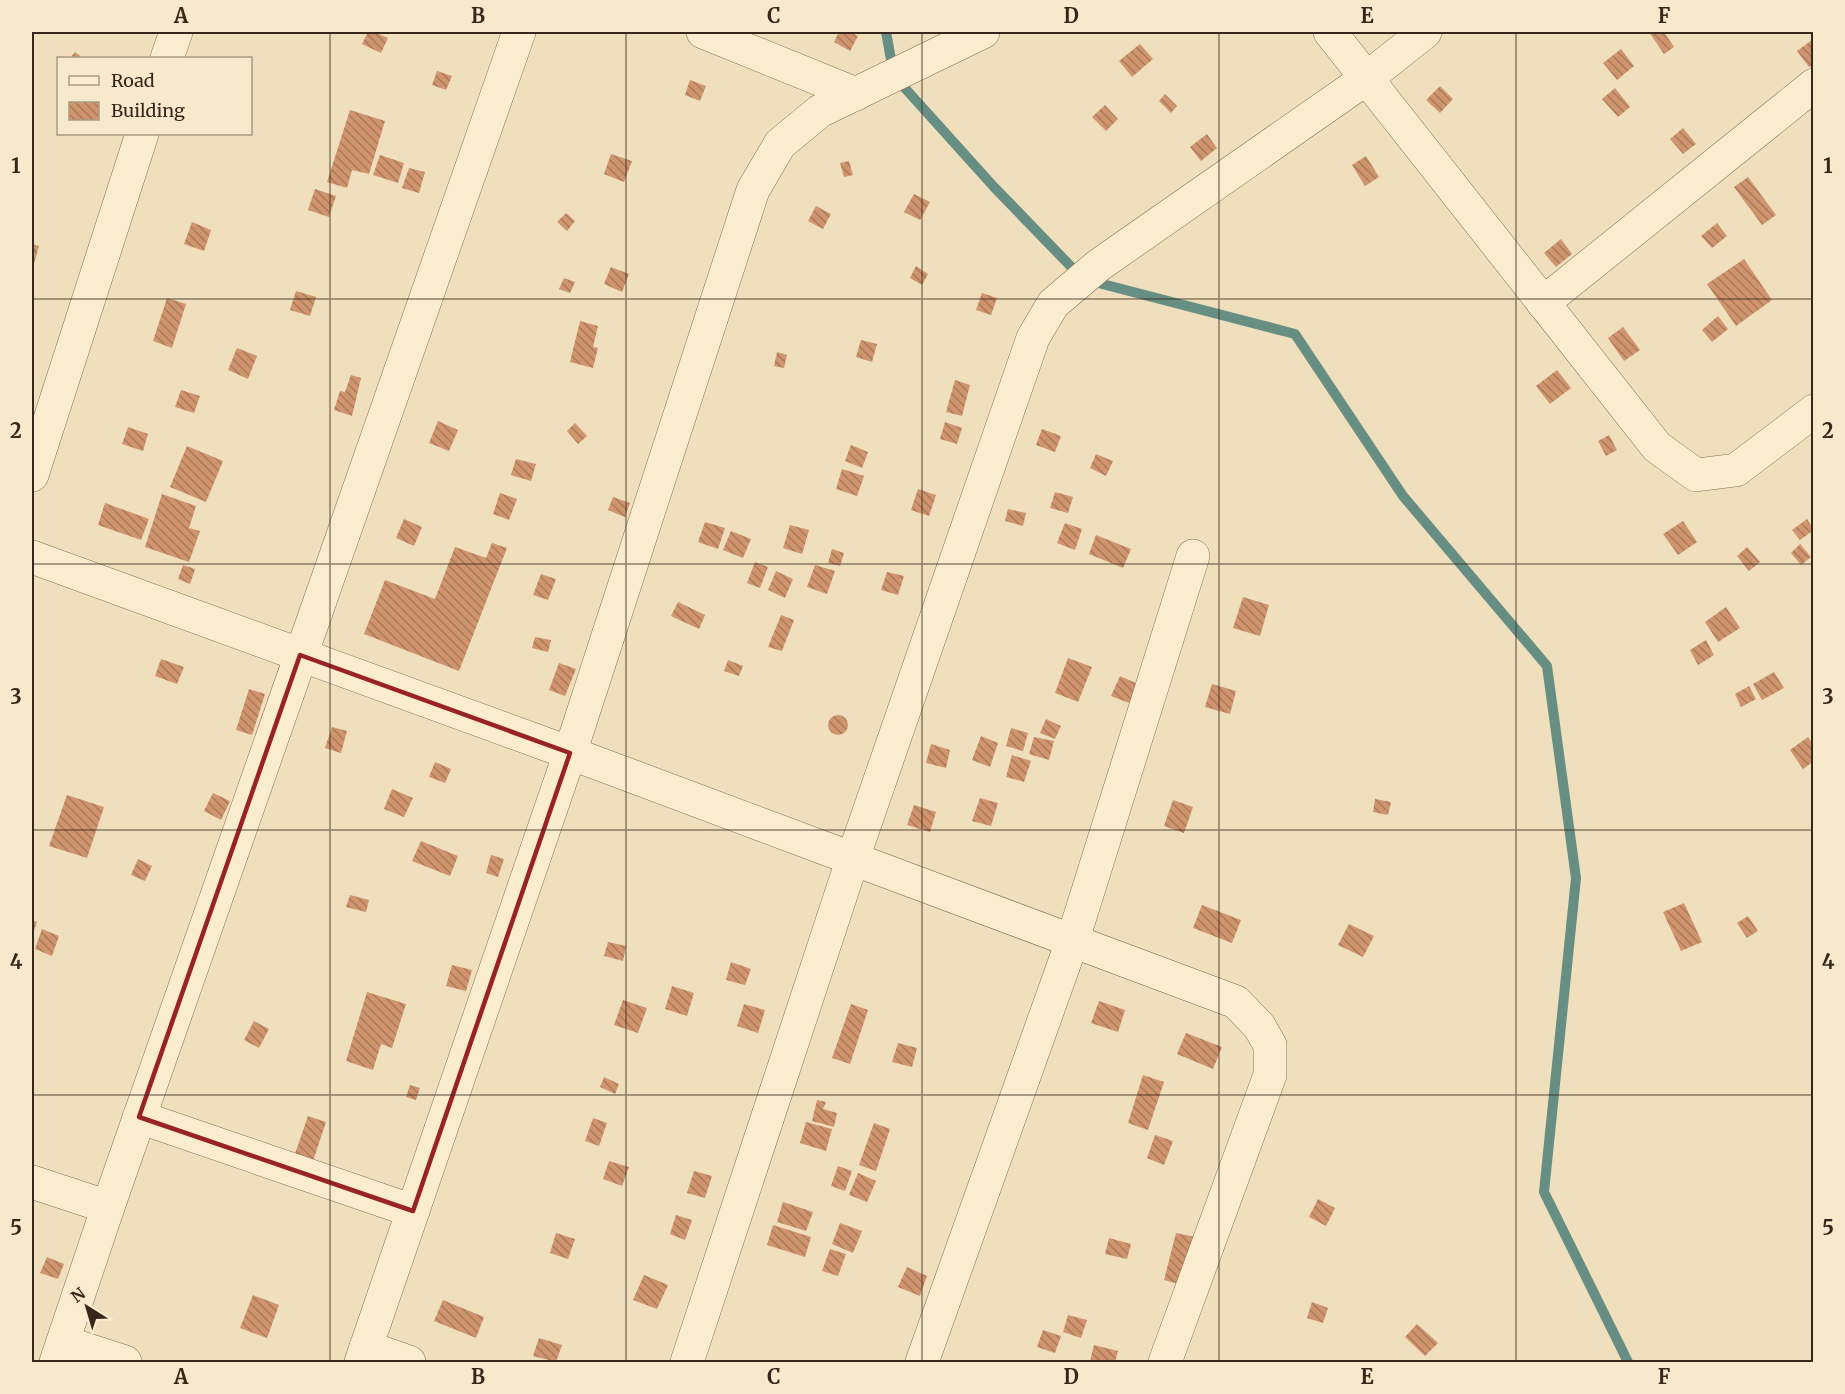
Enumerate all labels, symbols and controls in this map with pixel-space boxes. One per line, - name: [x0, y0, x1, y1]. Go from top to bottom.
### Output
- text: A: [173, 3, 189, 28]
- text: B: [471, 3, 485, 28]
- text: C: [767, 3, 781, 28]
- text: D: [1063, 3, 1079, 28]
- text: E: [1360, 3, 1374, 28]
- text: F: [1658, 3, 1671, 28]
- legend: [57, 57, 252, 135]
- text: Road: [111, 69, 155, 92]
- text: Building: [111, 99, 185, 122]
- text: 1: [11, 153, 21, 178]
- text: 1: [1823, 153, 1833, 178]
- text: 2: [10, 418, 22, 443]
- text: 2: [1822, 418, 1834, 443]
- text: 3: [10, 684, 22, 709]
- text: 3: [1822, 684, 1834, 709]
- text: 4: [10, 949, 23, 974]
- text: 4: [1822, 949, 1835, 974]
- text: 5: [10, 1215, 22, 1240]
- text: 5: [1822, 1215, 1834, 1240]
- north arrow: [57, 1277, 117, 1337]
- text: N: [67, 1283, 89, 1307]
- text: A: [173, 1364, 189, 1389]
- text: B: [471, 1364, 485, 1389]
- text: C: [767, 1364, 781, 1389]
- text: D: [1063, 1364, 1079, 1389]
- text: E: [1360, 1364, 1374, 1389]
- text: F: [1658, 1364, 1671, 1389]

